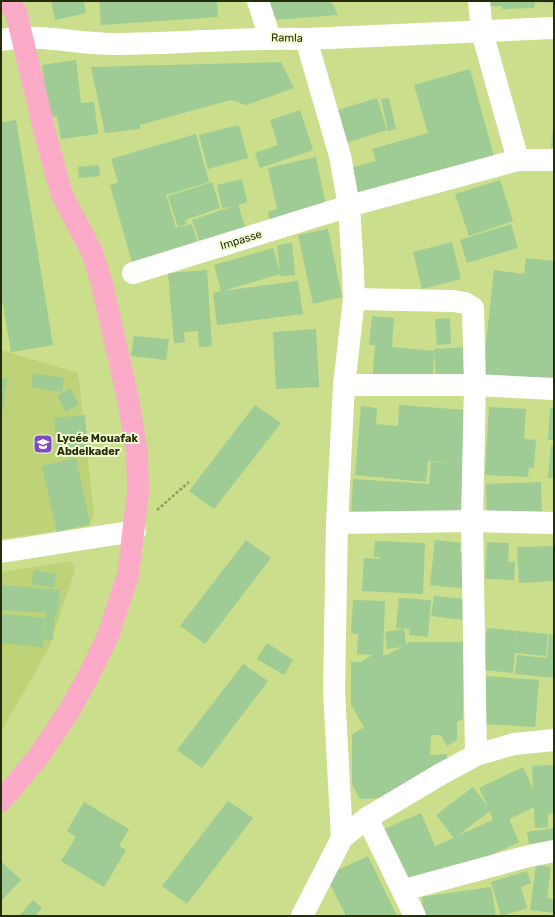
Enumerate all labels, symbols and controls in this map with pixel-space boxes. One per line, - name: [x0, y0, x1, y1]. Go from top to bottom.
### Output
- street label: Ramla: [271, 31, 303, 45]
- street label: Impasse: [219, 228, 263, 252]
- place label: Lycée Mouafak Abdelkader: [57, 432, 138, 458]
- school or university icon: Lycée Mouafak Abdelkader: [32, 433, 54, 455]

